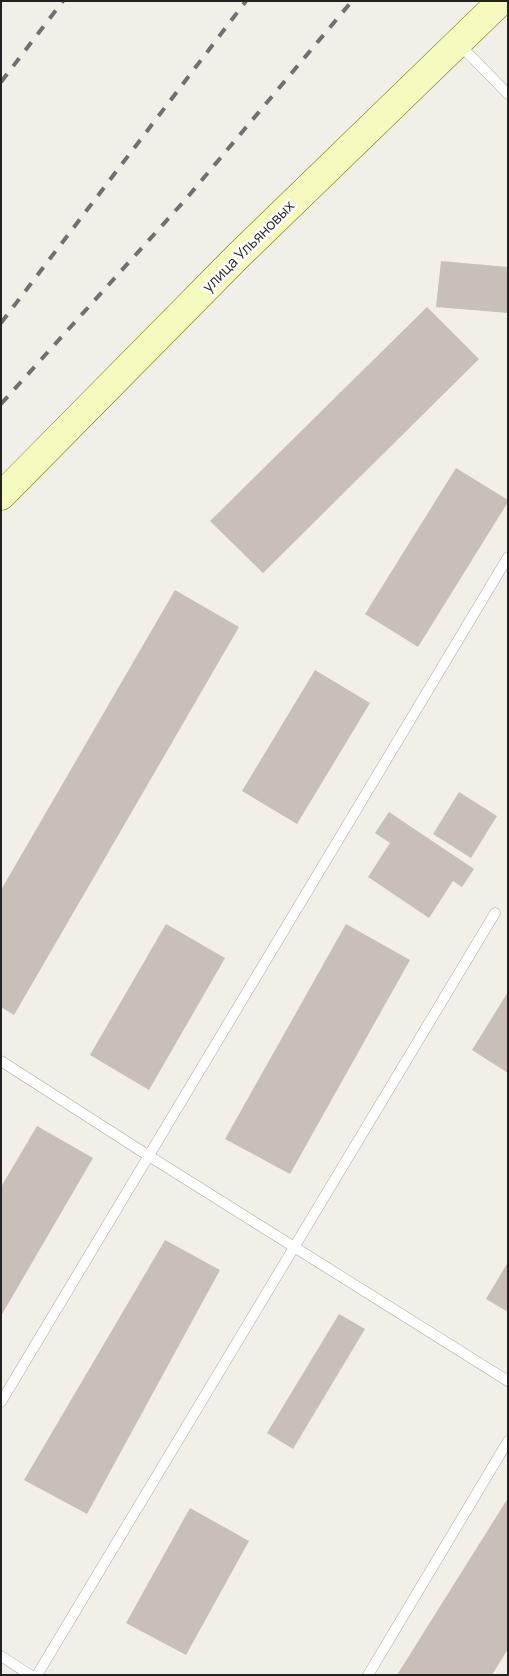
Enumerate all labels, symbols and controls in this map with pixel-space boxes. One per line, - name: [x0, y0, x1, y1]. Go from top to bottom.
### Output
- street label: улица Ульяновых: [199, 197, 299, 297]

